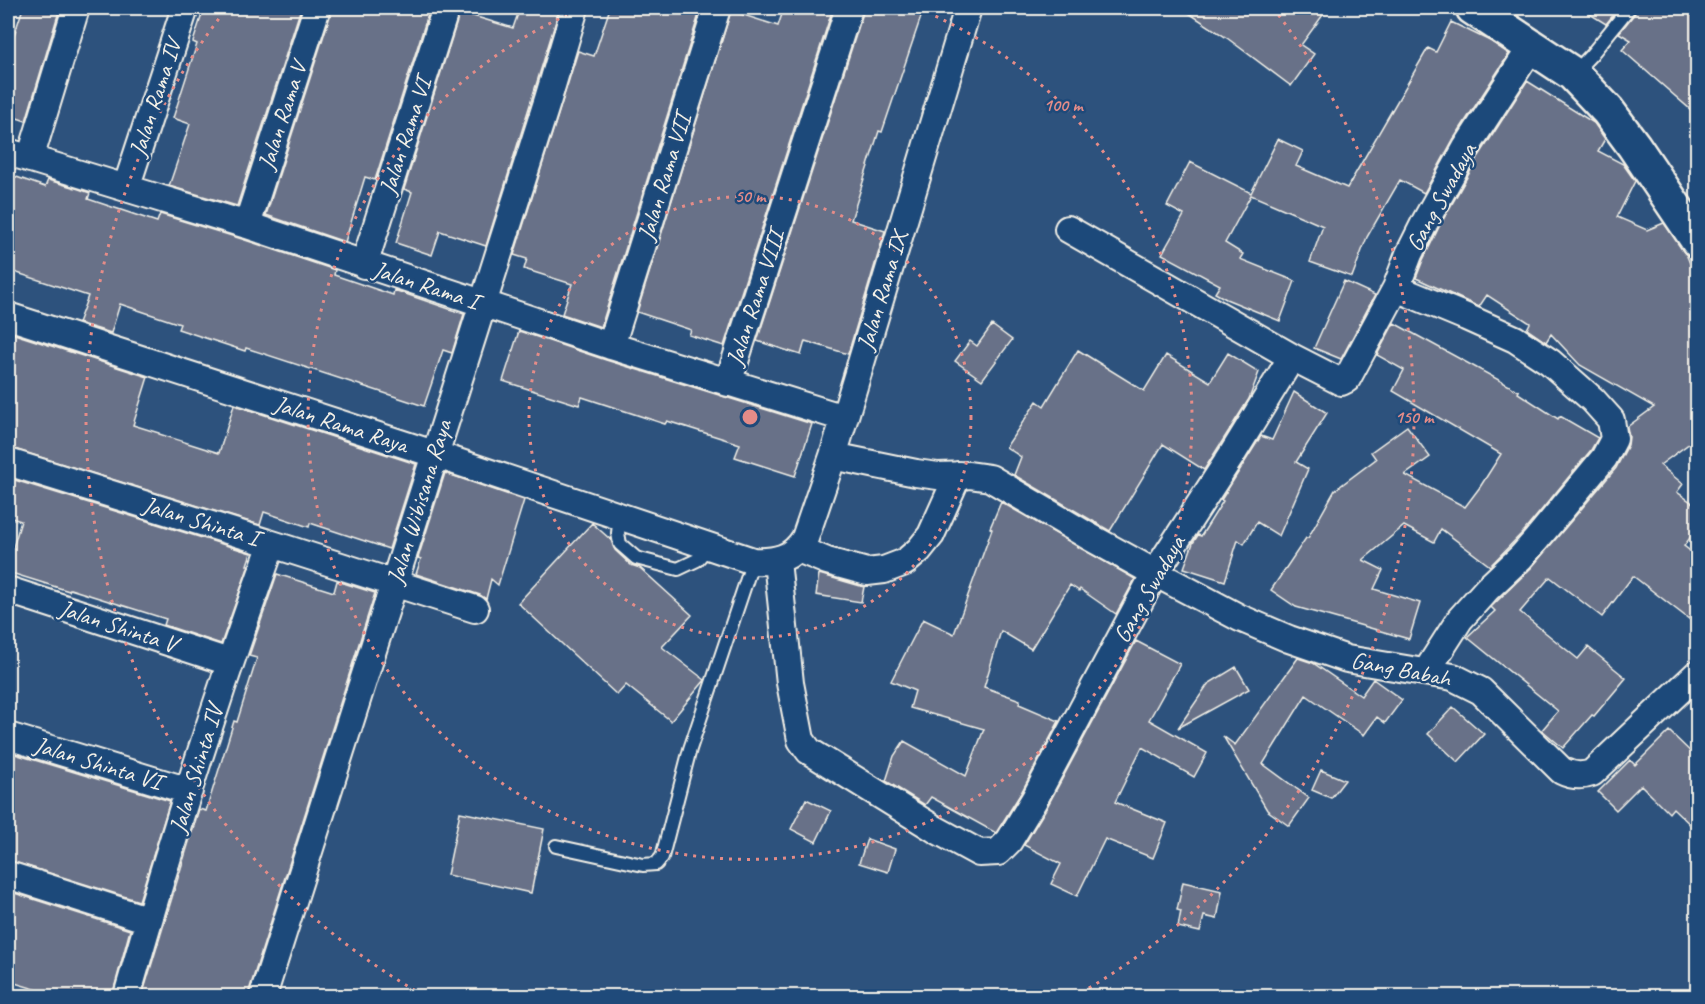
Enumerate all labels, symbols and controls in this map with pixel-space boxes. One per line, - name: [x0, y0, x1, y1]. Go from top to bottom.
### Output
- street label: Jalan Rama IV: [122, 32, 189, 161]
- street label: Jalan Rama V: [250, 54, 315, 174]
- street label: Jalan Rama VI: [372, 69, 440, 199]
- text: 100 m: [1044, 94, 1084, 116]
- street label: Jalan Rama VII: [630, 105, 699, 245]
- street label: Gang Swadaya: [1399, 136, 1484, 256]
- text: 50 m: [735, 185, 767, 207]
- street label: Jalan Rama VIII: [719, 222, 792, 370]
- street label: Jalan Rama IX: [849, 225, 915, 355]
- street label: Jalan Rama I: [369, 254, 488, 318]
- street label: Jalan Rama Raya: [269, 388, 414, 460]
- text: 150 m: [1395, 406, 1435, 428]
- centre of rings: [740, 407, 760, 427]
- street label: Jalan Wibisana Raya: [380, 415, 459, 589]
- street label: Jalan Shinta I: [138, 489, 268, 554]
- street label: Gang Swadaya: [1106, 529, 1192, 648]
- street label: Jalan Shinta V: [55, 593, 185, 660]
- street label: Gang Babah: [1349, 645, 1455, 694]
- street label: Jalan Shinta IV: [162, 697, 231, 837]
- street label: Jalan Shinta VI: [30, 729, 170, 798]

